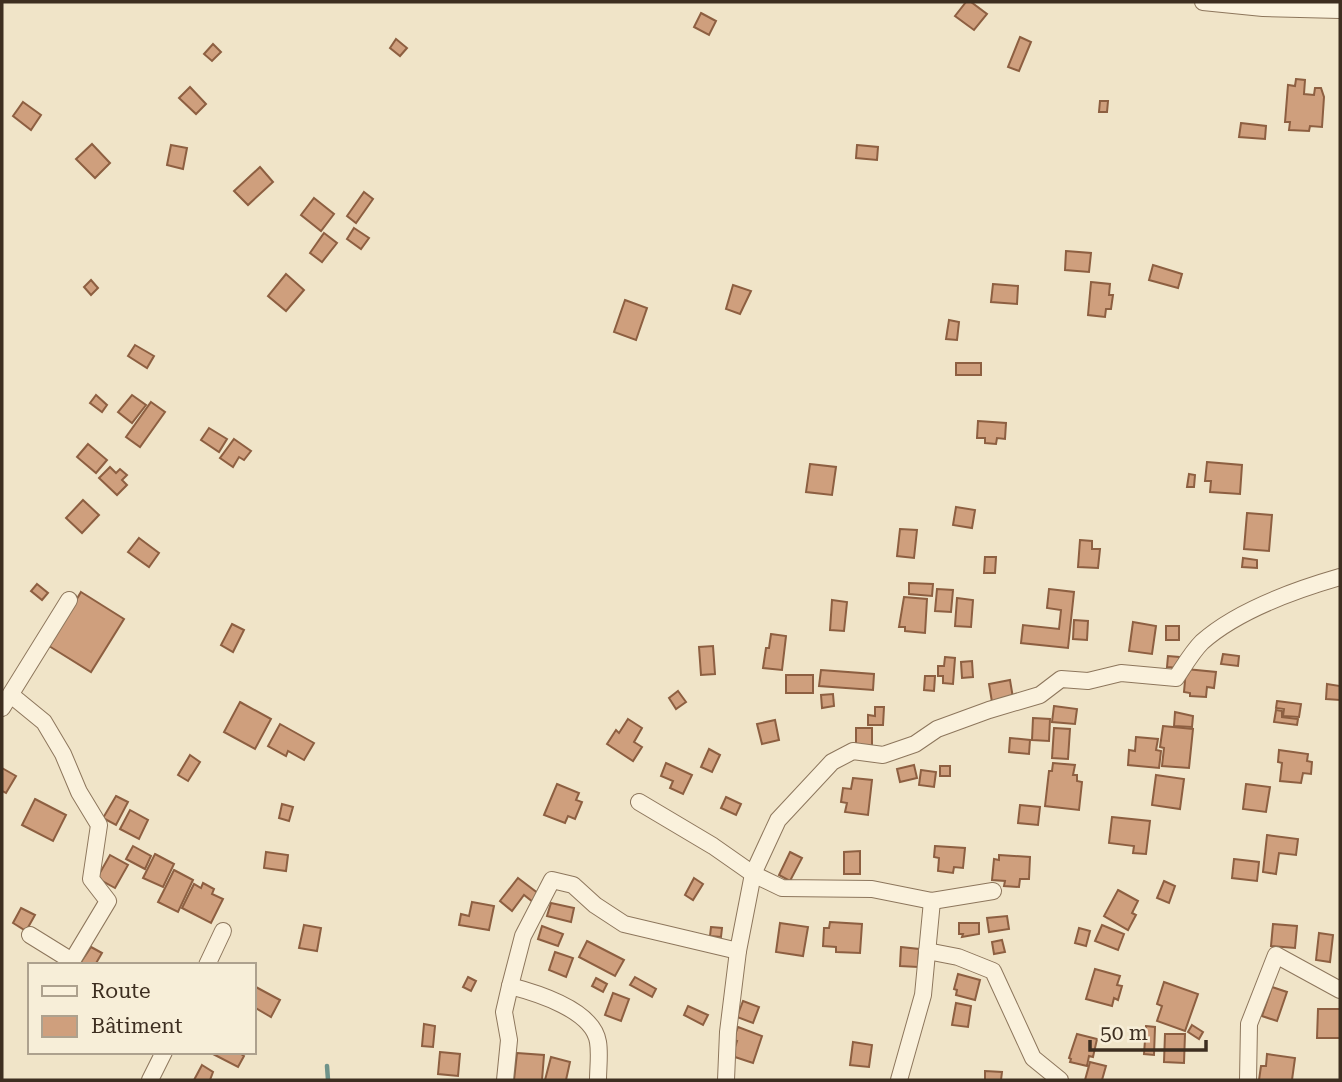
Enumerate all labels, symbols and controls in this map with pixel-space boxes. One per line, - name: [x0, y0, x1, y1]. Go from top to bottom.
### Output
- legend: [28, 963, 256, 1054]
- text: Route: [91, 979, 150, 1003]
- scale bar: [1090, 1009, 1206, 1052]
- text: Bâtiment: [91, 1014, 183, 1038]
- text: 50 m: [1100, 1021, 1148, 1045]

